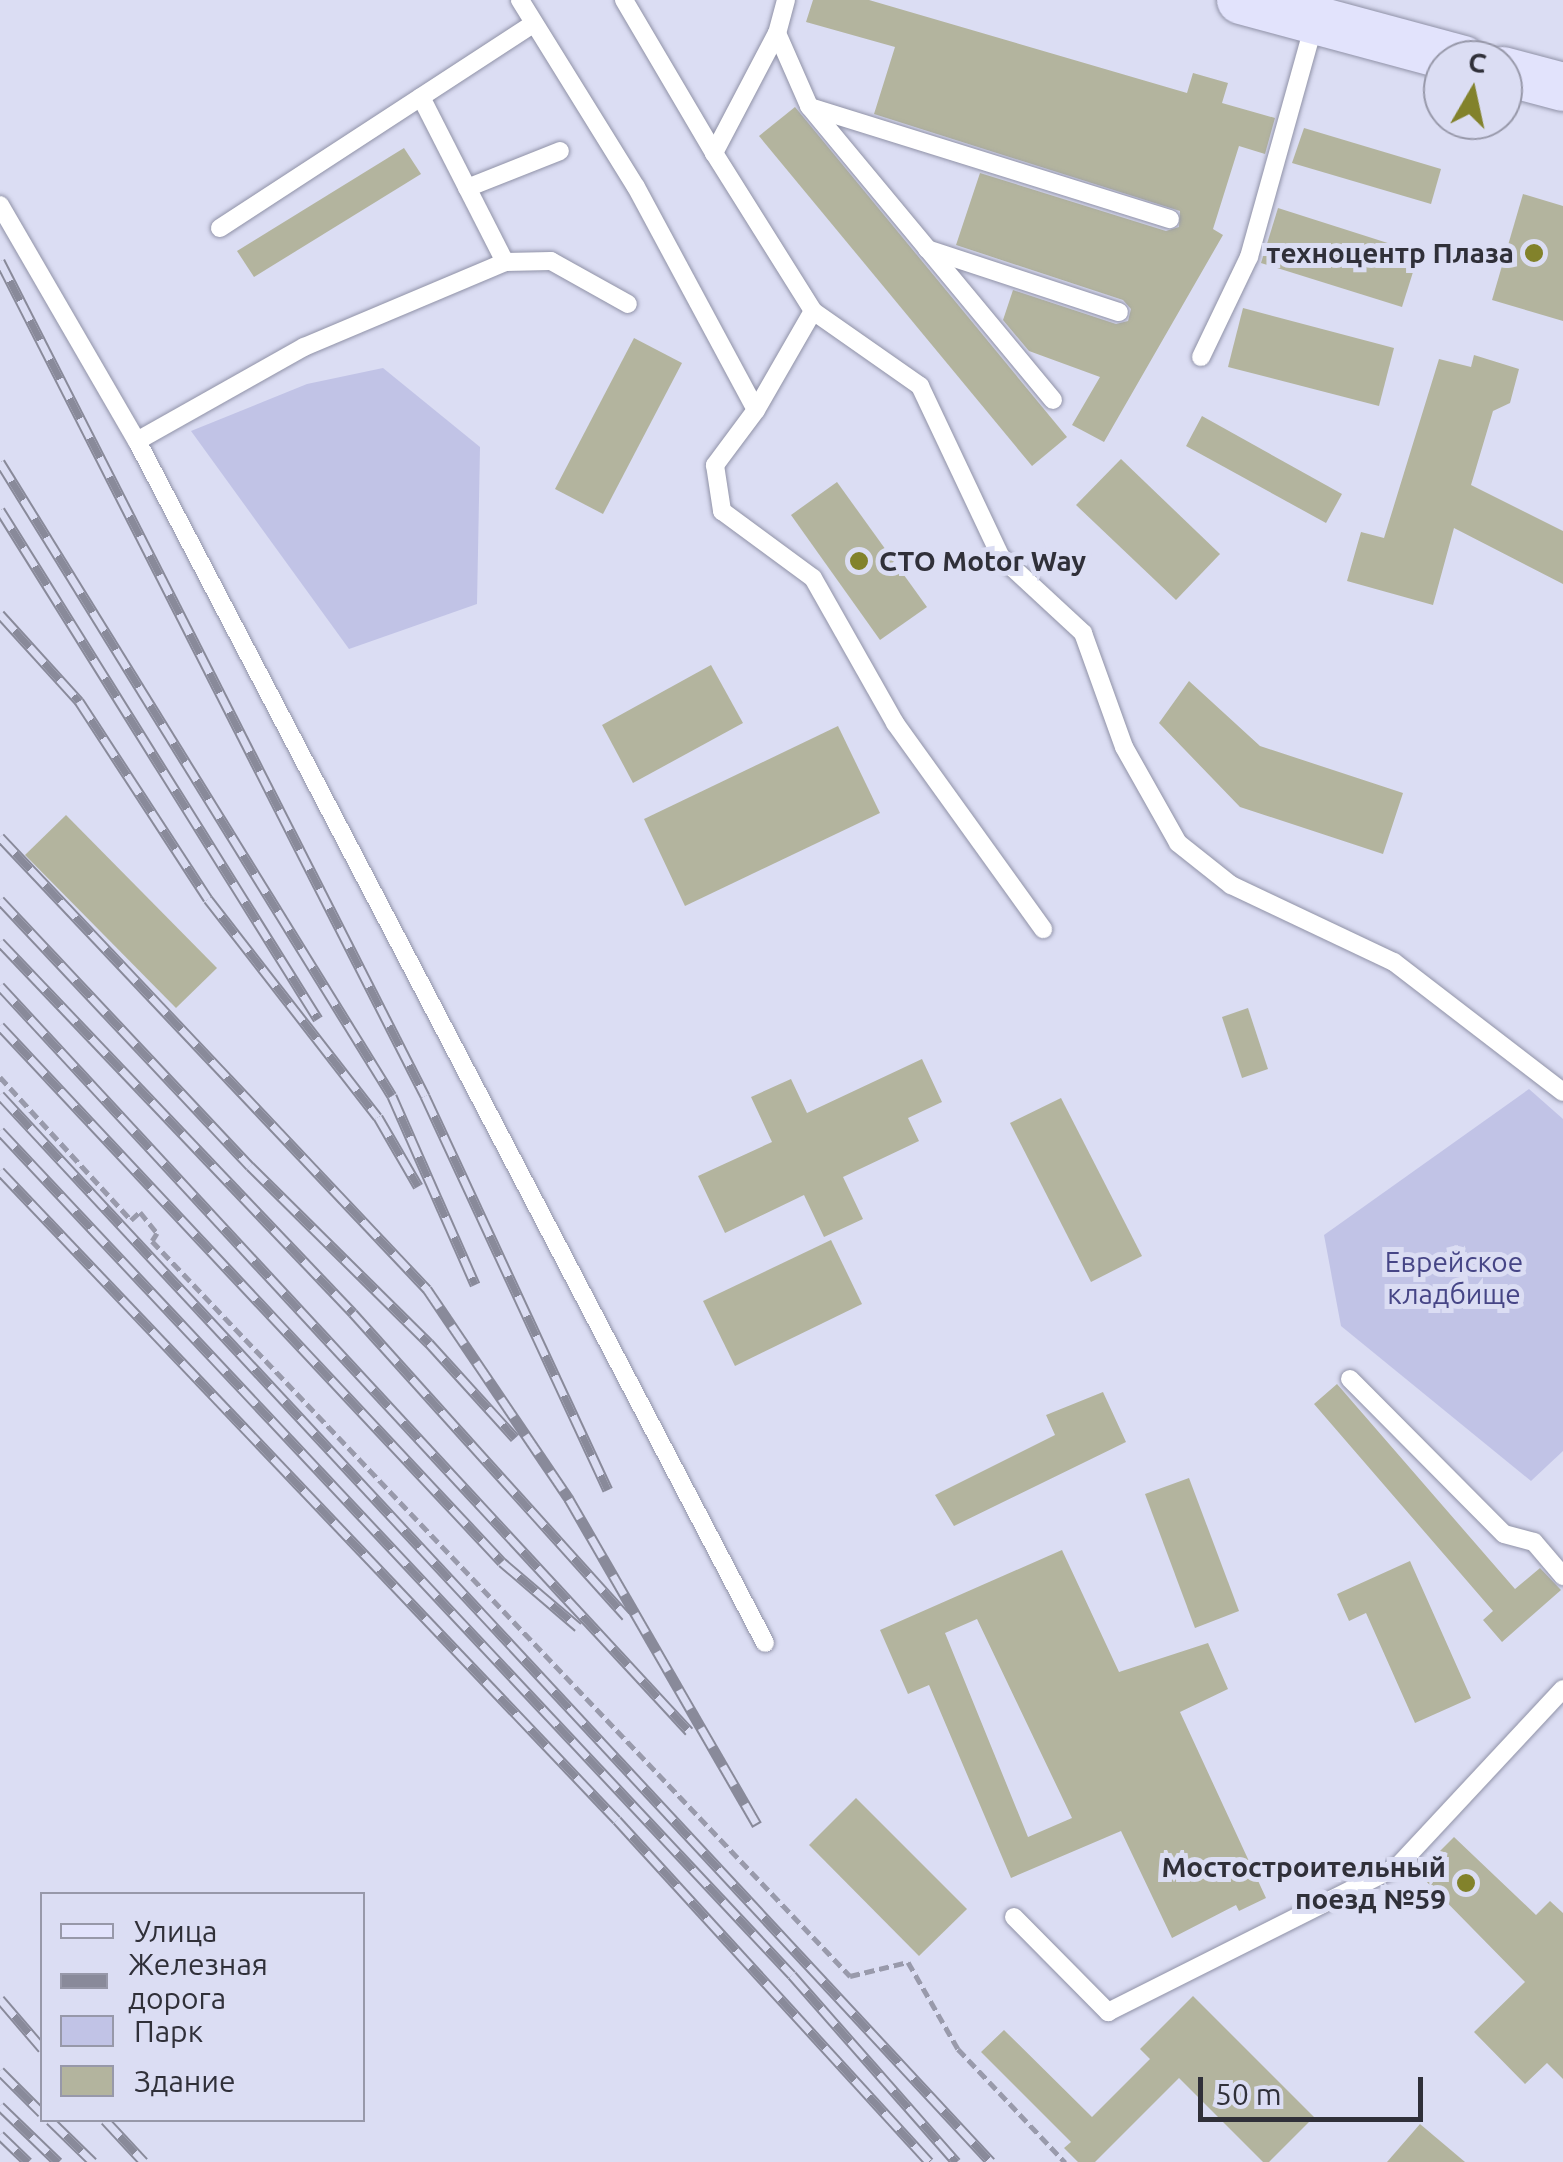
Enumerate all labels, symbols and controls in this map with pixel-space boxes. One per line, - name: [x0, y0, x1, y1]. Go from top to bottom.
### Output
- north arrow: [1423, 40, 1523, 140]
- text: С: [1466, 45, 1489, 79]
- place label: техноцентр Плаза: [1266, 236, 1514, 270]
- marker: техноцентр Плаза: [1523, 242, 1545, 264]
- place label: СТО Motor Way: [879, 544, 1086, 578]
- marker: СТО Motor Way: [848, 550, 870, 572]
- park label: Еврейское кладбище: [1385, 1245, 1523, 1311]
- place label: Мостостроительный поезд №59: [1161, 1850, 1446, 1916]
- marker: Мостостроительный поезд №59: [1455, 1872, 1477, 1894]
- legend: [40, 1892, 365, 2122]
- text: Улица: [134, 1914, 218, 1948]
- text: Железная дорога: [128, 1947, 268, 2015]
- text: Парк: [134, 2014, 203, 2048]
- scale bar: [1203, 2057, 1428, 2119]
- text: Здание: [134, 2064, 236, 2098]
- text: 50 m: [1215, 2077, 1282, 2111]

